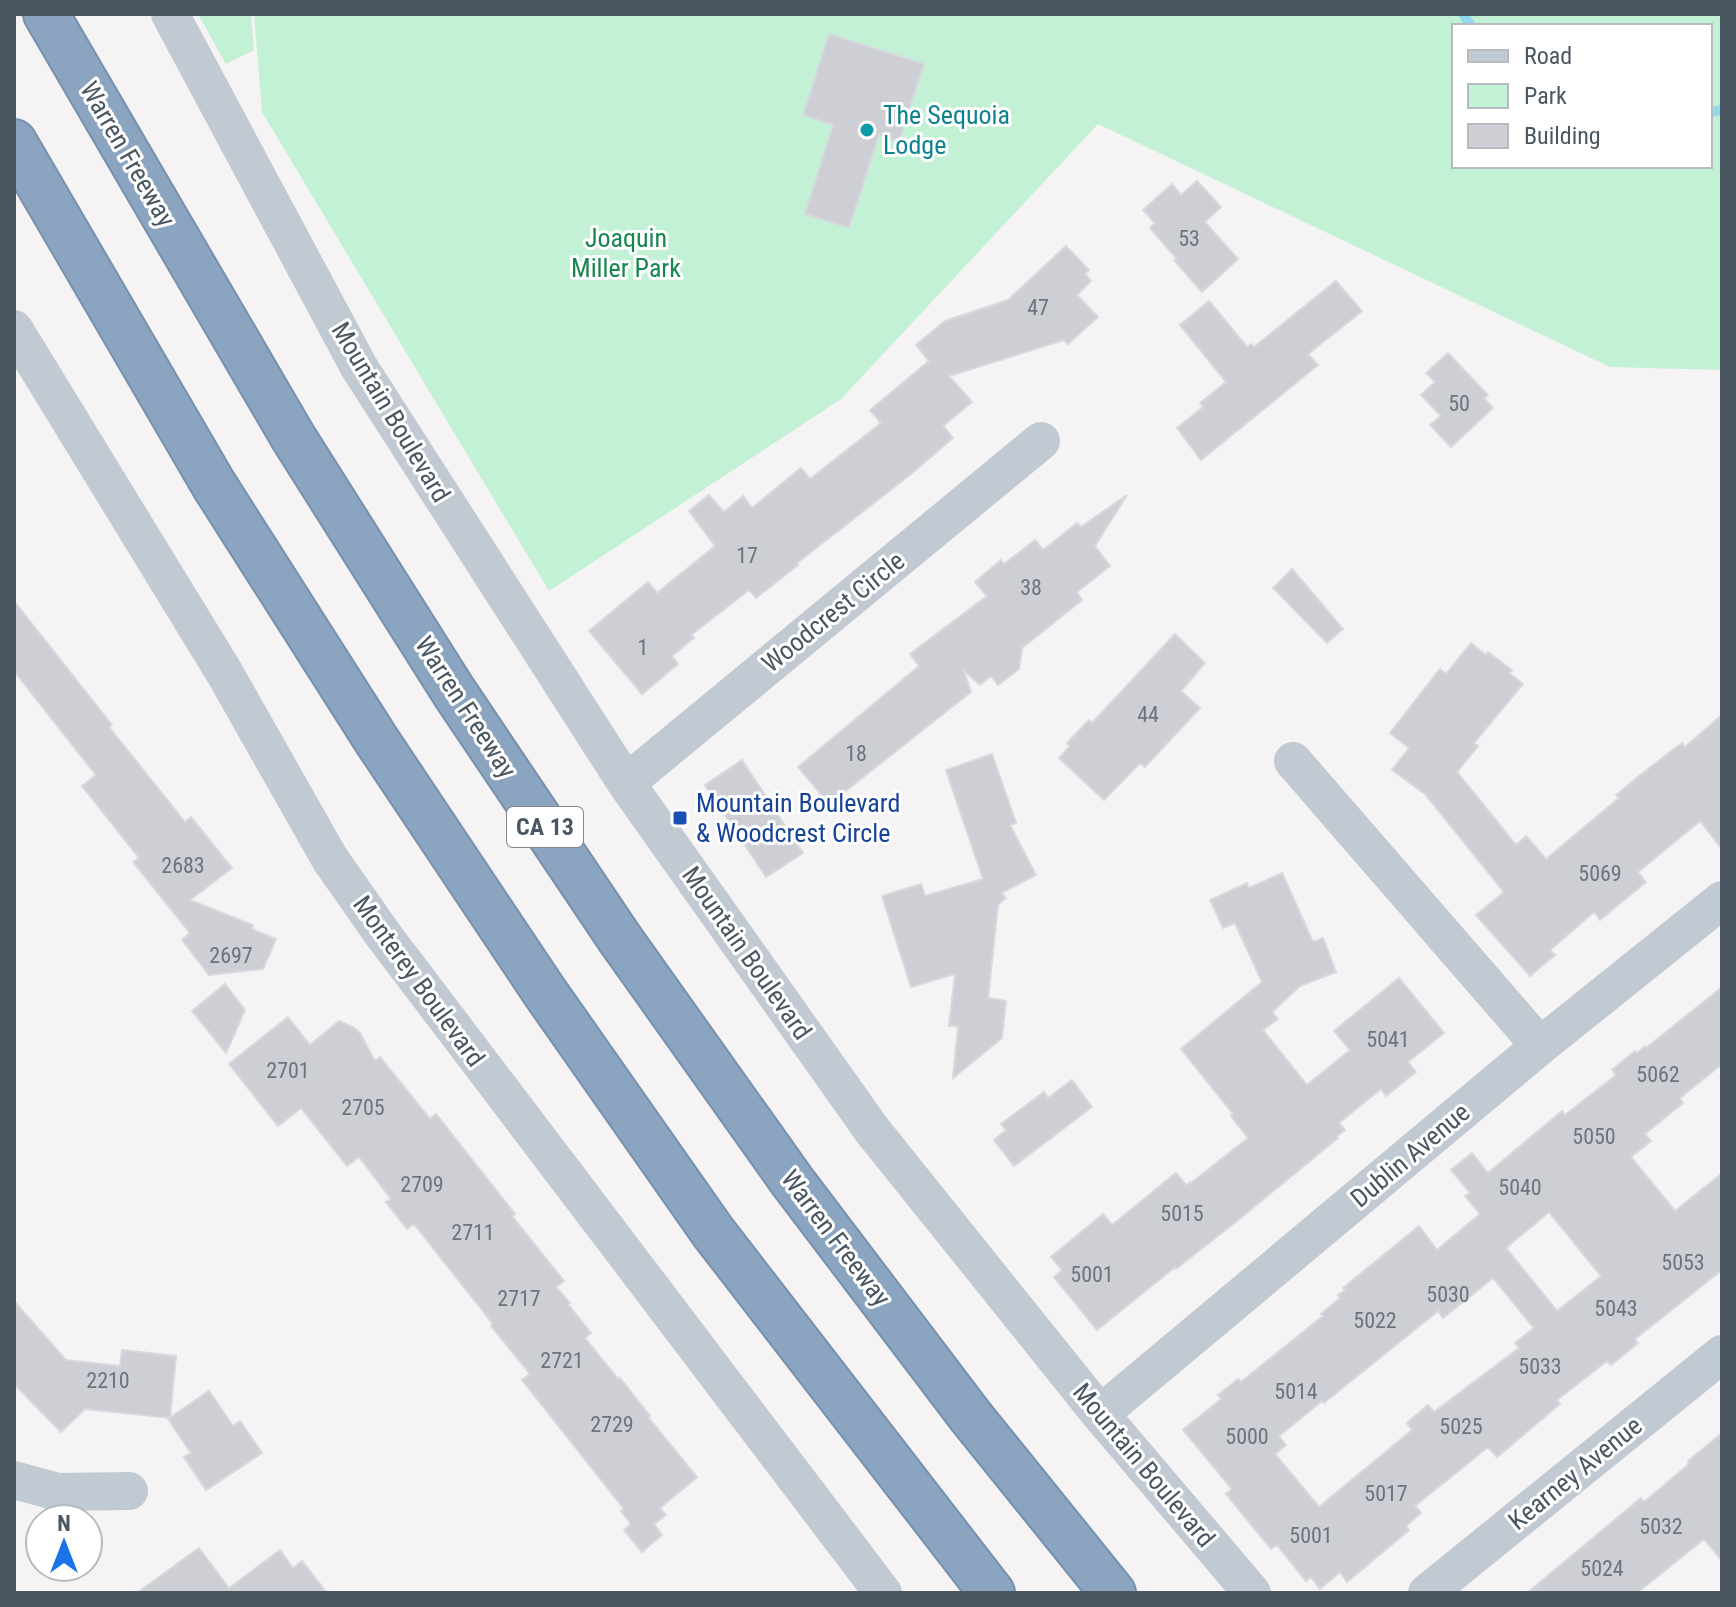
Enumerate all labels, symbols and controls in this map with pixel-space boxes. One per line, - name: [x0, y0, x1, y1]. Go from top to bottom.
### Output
- legend: [1452, 24, 1712, 168]
- text: Road: [1524, 42, 1572, 70]
- street label: Warren Freeway: [74, 76, 182, 232]
- text: Park: [1524, 82, 1567, 110]
- place label: The Sequoia Lodge: [883, 100, 1010, 160]
- marker: The Sequoia Lodge: [858, 121, 876, 139]
- text: Building: [1524, 122, 1601, 150]
- park label: Joaquin Miller Park: [571, 223, 681, 283]
- house number: 53: [1178, 226, 1200, 251]
- house number: 47: [1027, 295, 1049, 320]
- street label: Mountain Boulevard: [326, 317, 456, 507]
- house number: 50: [1448, 391, 1470, 416]
- house number: 17: [736, 543, 758, 568]
- street label: Woodcrest Circle: [756, 545, 910, 679]
- house number: 38: [1020, 575, 1042, 600]
- street label: Warren Freeway: [409, 631, 523, 783]
- house number: 1: [638, 635, 648, 660]
- house number: 44: [1137, 702, 1159, 727]
- house number: 18: [845, 741, 867, 766]
- place label: Mountain Boulevard & Woodcrest Circle: [696, 788, 900, 848]
- road number: CA 13: [507, 807, 583, 847]
- marker: Mountain Boulevard & Woodcrest Circle: [671, 809, 689, 827]
- house number: 2683: [161, 853, 205, 878]
- street label: Mountain Boulevard: [676, 861, 818, 1045]
- house number: 5069: [1578, 861, 1622, 886]
- street label: Monterey Boulevard: [347, 890, 491, 1072]
- house number: 2697: [209, 943, 253, 968]
- house number: 5041: [1366, 1027, 1410, 1052]
- house number: 2701: [266, 1058, 310, 1083]
- house number: 5062: [1636, 1062, 1680, 1087]
- house number: 2705: [341, 1095, 385, 1120]
- street label: Dublin Avenue: [1345, 1097, 1475, 1213]
- house number: 5050: [1572, 1124, 1616, 1149]
- street label: Warren Freeway: [775, 1164, 897, 1312]
- house number: 2709: [400, 1172, 444, 1197]
- house number: 5040: [1498, 1175, 1542, 1200]
- house number: 5015: [1160, 1201, 1204, 1226]
- house number: 2711: [451, 1220, 495, 1245]
- house number: 5053: [1661, 1250, 1705, 1275]
- house number: 5001: [1070, 1262, 1114, 1287]
- house number: 5030: [1426, 1282, 1470, 1307]
- house number: 2717: [497, 1286, 541, 1311]
- house number: 5043: [1594, 1296, 1638, 1321]
- house number: 5022: [1353, 1308, 1397, 1333]
- house number: 2721: [540, 1348, 584, 1373]
- house number: 5033: [1518, 1354, 1562, 1379]
- house number: 2210: [86, 1368, 130, 1393]
- street label: Mountain Boulevard: [1067, 1377, 1221, 1553]
- house number: 5014: [1274, 1379, 1318, 1404]
- street label: Kearney Avenue: [1502, 1410, 1648, 1536]
- house number: 2729: [590, 1412, 634, 1437]
- house number: 5025: [1439, 1414, 1483, 1439]
- house number: 5000: [1225, 1424, 1269, 1449]
- house number: 5017: [1364, 1481, 1408, 1506]
- north arrow: [24, 1503, 104, 1583]
- text: N: [57, 1511, 71, 1536]
- house number: 5032: [1639, 1514, 1683, 1539]
- house number: 5001: [1289, 1523, 1333, 1548]
- house number: 5024: [1580, 1556, 1624, 1581]

